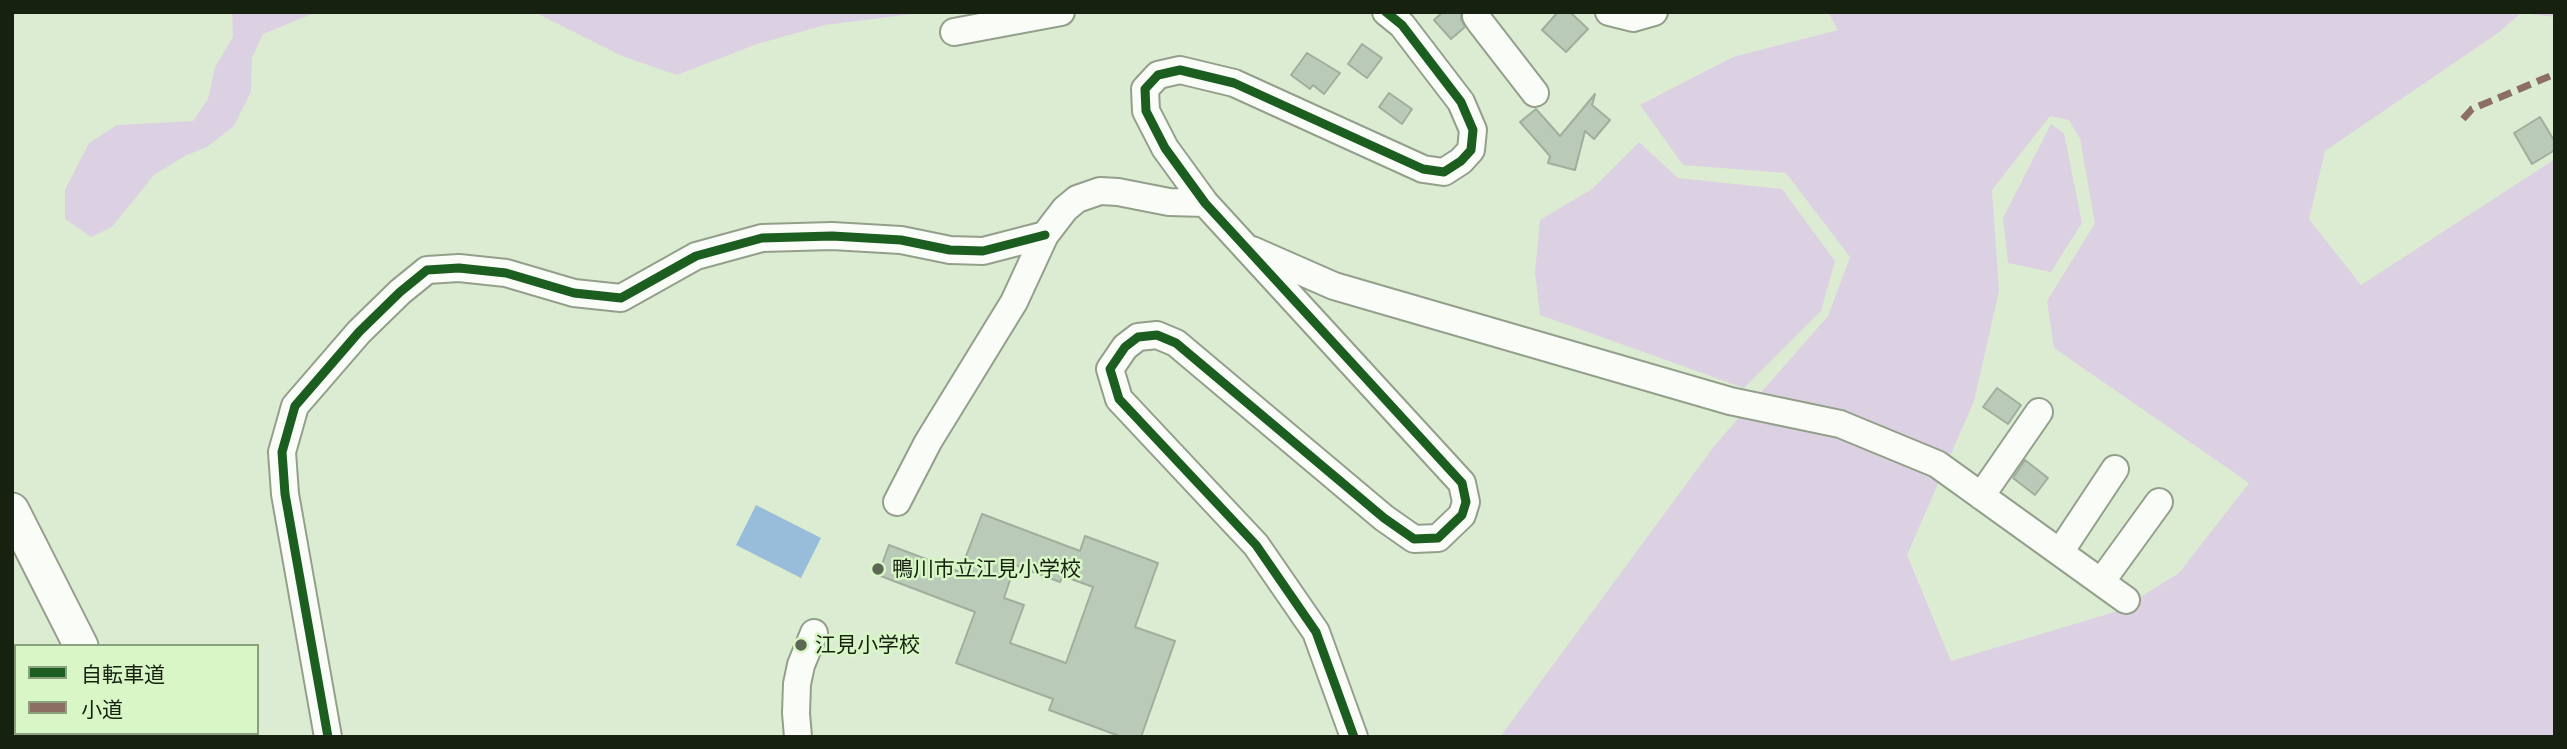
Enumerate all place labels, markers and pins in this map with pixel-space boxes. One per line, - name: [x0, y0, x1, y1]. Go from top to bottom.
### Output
- place label: 鴨川市立江見小学校: [892, 556, 1081, 582]
- marker: 鴨川市立江見小学校: [870, 561, 886, 577]
- place label: 江見小学校: [815, 632, 920, 658]
- marker: 江見小学校: [793, 637, 809, 653]

